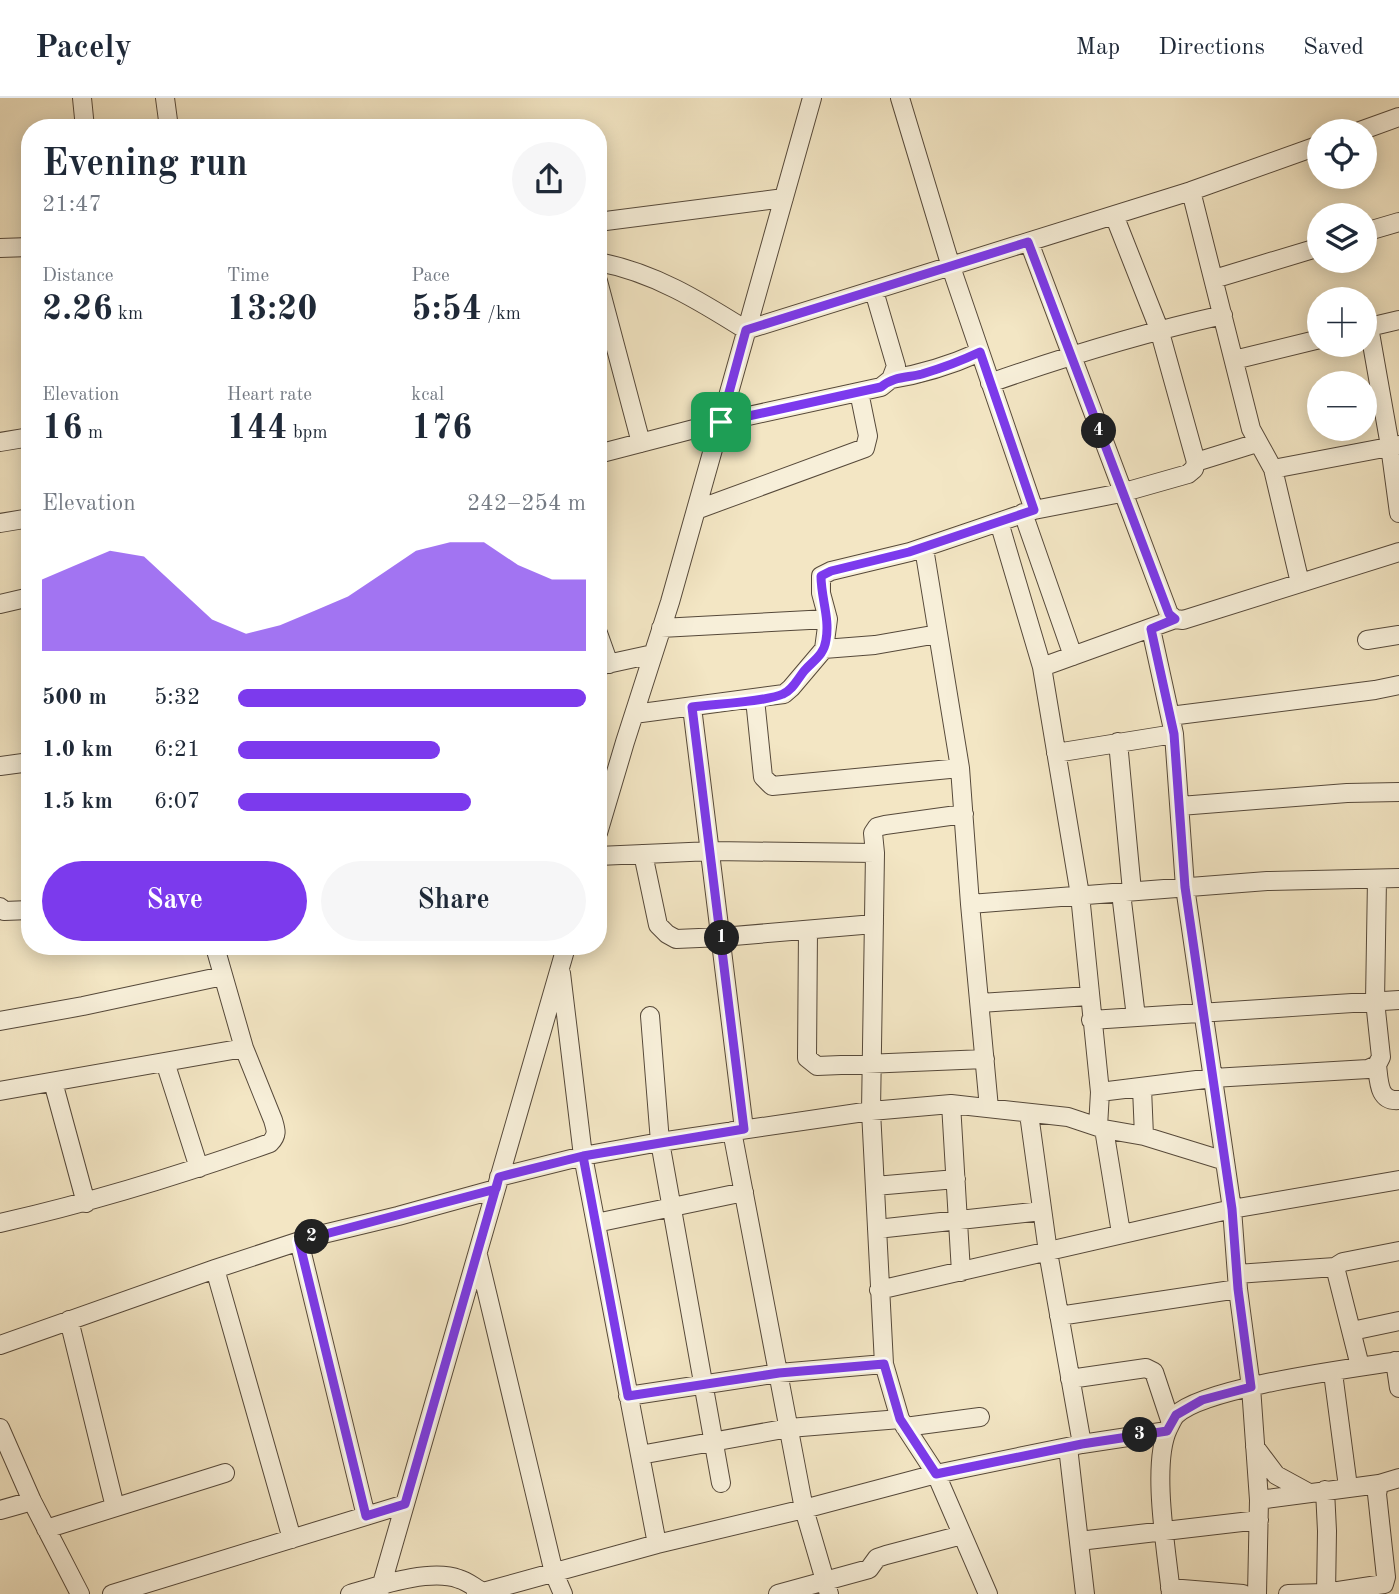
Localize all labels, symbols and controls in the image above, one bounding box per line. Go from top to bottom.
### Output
text: Pacely [35,32,132,65]
text: Map [1076,36,1120,60]
text: Directions [1158,36,1265,60]
text: Saved [1303,36,1364,60]
map controls [1307,119,1377,441]
button: locate [1307,119,1377,189]
button: share [512,142,586,216]
text: Evening run [42,146,248,184]
text: 21:47 [42,193,102,216]
button: layers [1307,203,1377,273]
text: Distance [42,267,114,286]
text: Time [227,267,269,286]
text: Pace [411,267,450,286]
button: + [1307,287,1377,357]
text: 2.26 [42,292,113,327]
text: 13:20 [227,292,318,327]
text: 5:54 [411,292,482,327]
text: km [113,305,143,324]
text: /km [482,305,521,324]
button: − [1307,371,1377,441]
text: Elevation [42,386,119,405]
text: Heart rate [227,386,312,405]
text: kcal [411,386,444,405]
pin [691,392,751,452]
icon: arrive [702,403,740,441]
text: 16 [42,411,83,446]
text: 144 [227,411,288,446]
text: 176 [411,411,472,446]
pin: 4 [1082,414,1116,448]
text: 4 [1093,421,1104,440]
text: m [83,424,103,443]
text: bpm [288,424,328,443]
text: Elevation [42,492,136,515]
text: 242–254 m [467,492,586,515]
text: 500 m [42,686,107,709]
text: 5:32 [154,686,200,709]
text: 1.0 km [42,738,113,761]
text: 6:21 [154,738,200,761]
text: 1.5 km [42,790,113,813]
text: 6:07 [154,790,200,813]
button: Save [42,861,307,941]
button: Share [321,861,586,941]
pin: 1 [704,920,740,956]
text: 1 [716,928,727,947]
pin: 2 [294,1220,330,1254]
text: 2 [306,1227,317,1246]
pin: 3 [1122,1418,1158,1452]
text: 3 [1134,1425,1145,1444]

